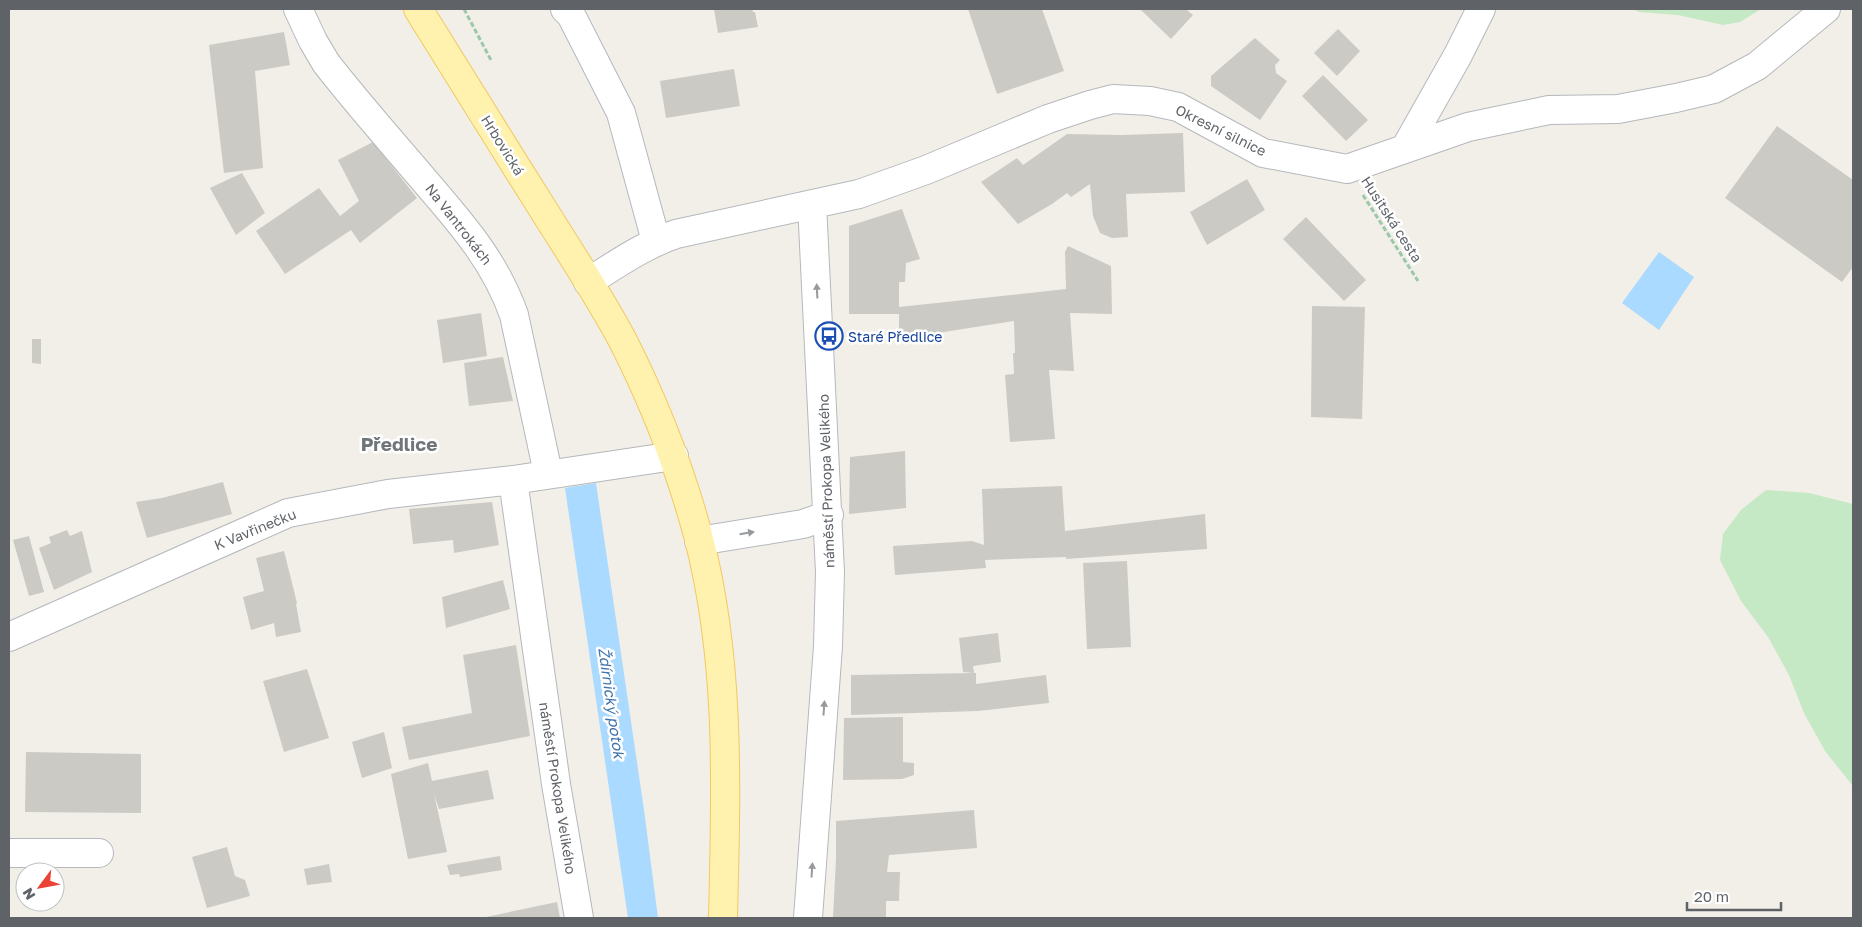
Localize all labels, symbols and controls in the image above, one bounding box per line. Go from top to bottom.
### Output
street label: Okresní silnice [1173,101,1269,159]
street label: Hrbovická [478,112,528,178]
street label: Husitská cesta [1358,173,1426,265]
street label: Na Vantrokách [422,180,496,268]
one-way arrow [813,283,821,299]
bus stop icon: Staré Předlice [814,321,844,351]
place label: Staré Předlice [848,328,942,345]
street label: náměstí Prokopa Velikého [814,394,838,568]
district label: Předlice [361,432,437,455]
street label: K Vavřinečku [211,505,299,553]
one-way arrow [740,529,756,537]
water label: Ždírnický potok [594,646,629,761]
one-way arrow [820,699,828,715]
street label: náměstí Prokopa Velikého [536,701,580,875]
one-way arrow [808,861,816,877]
north arrow [15,862,65,912]
scale bar [1687,880,1781,912]
text: N [19,885,39,903]
text: 20 m [1694,887,1729,905]

